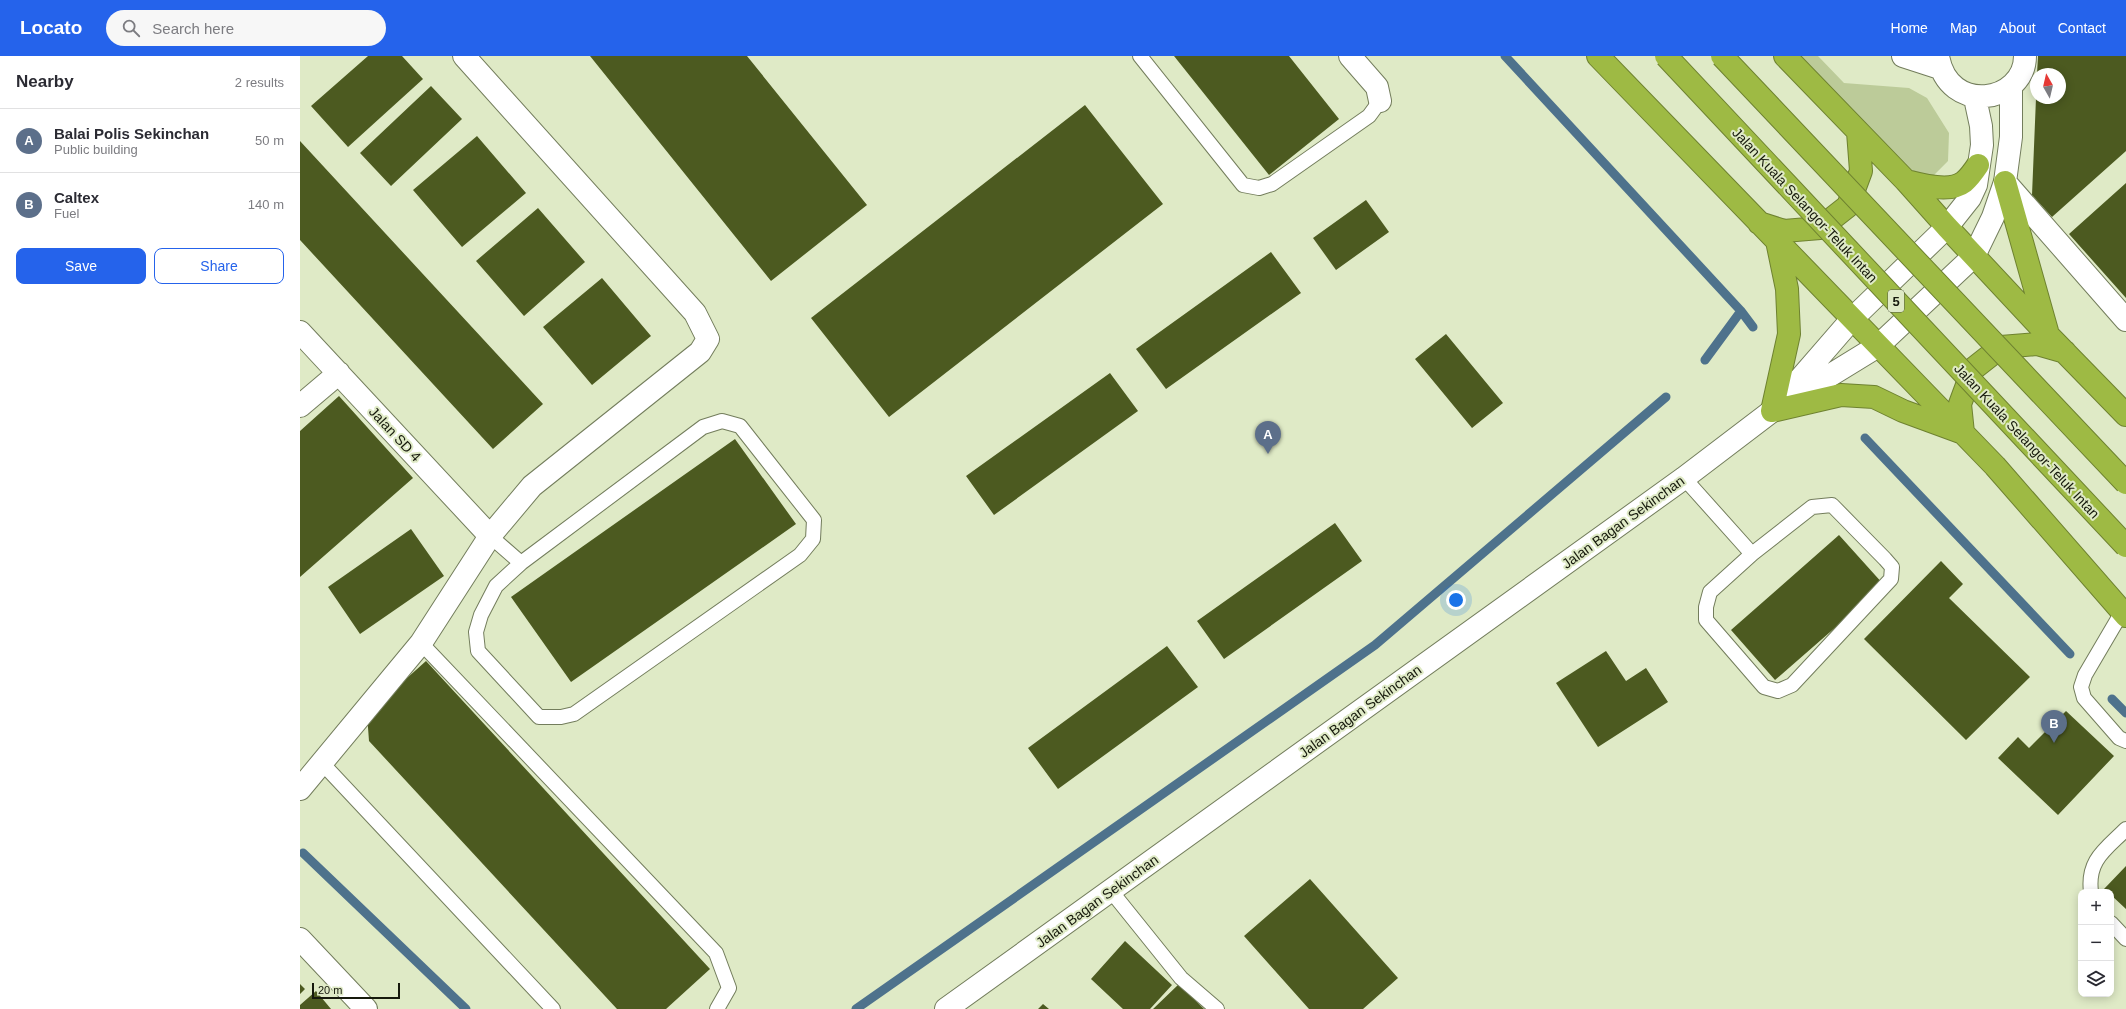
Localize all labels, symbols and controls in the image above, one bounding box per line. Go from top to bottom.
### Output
search box [106,10,386,46]
text: Locato [20,17,82,38]
icon: search [120,17,142,39]
text: Search here [152,20,234,37]
text: Home [1891,20,1928,36]
text: Map [1950,20,1977,36]
text: About [1999,20,2036,36]
text: Contact [2058,20,2106,36]
north arrow [2030,68,2066,104]
text: Nearby [16,72,74,91]
text: 2 results [235,75,284,90]
street label: Jalan Kuala Selangor-Teluk Intan [1729,124,1881,286]
text: Balai Polis Sekinchan [54,125,209,142]
text: A [24,133,34,148]
text: 50 m [255,133,284,148]
text: Public building [54,142,138,157]
text: Caltex [54,189,99,206]
text: B [24,197,34,212]
text: 140 m [248,197,284,212]
text: Fuel [54,206,79,221]
button: Save [16,248,146,284]
button: Share [154,248,284,284]
road number: 5 [1888,290,1904,312]
street label: Jalan Kuala Selangor-Teluk Intan [1951,360,2103,522]
street label: Jalan SD 4 [366,404,424,465]
pin: A [1255,421,1281,454]
street label: Jalan Bagan Sekinchan [1559,472,1687,572]
your location [1446,590,1466,610]
street label: Jalan Bagan Sekinchan [1296,661,1424,761]
pin: B [2041,710,2067,743]
street label: Jalan Bagan Sekinchan [1033,851,1161,951]
map controls [2078,889,2114,997]
button: + [2078,889,2114,925]
button: − [2078,925,2114,961]
button: layers [2078,961,2114,997]
scale bar [312,981,400,1000]
text: 20 m [318,984,342,996]

